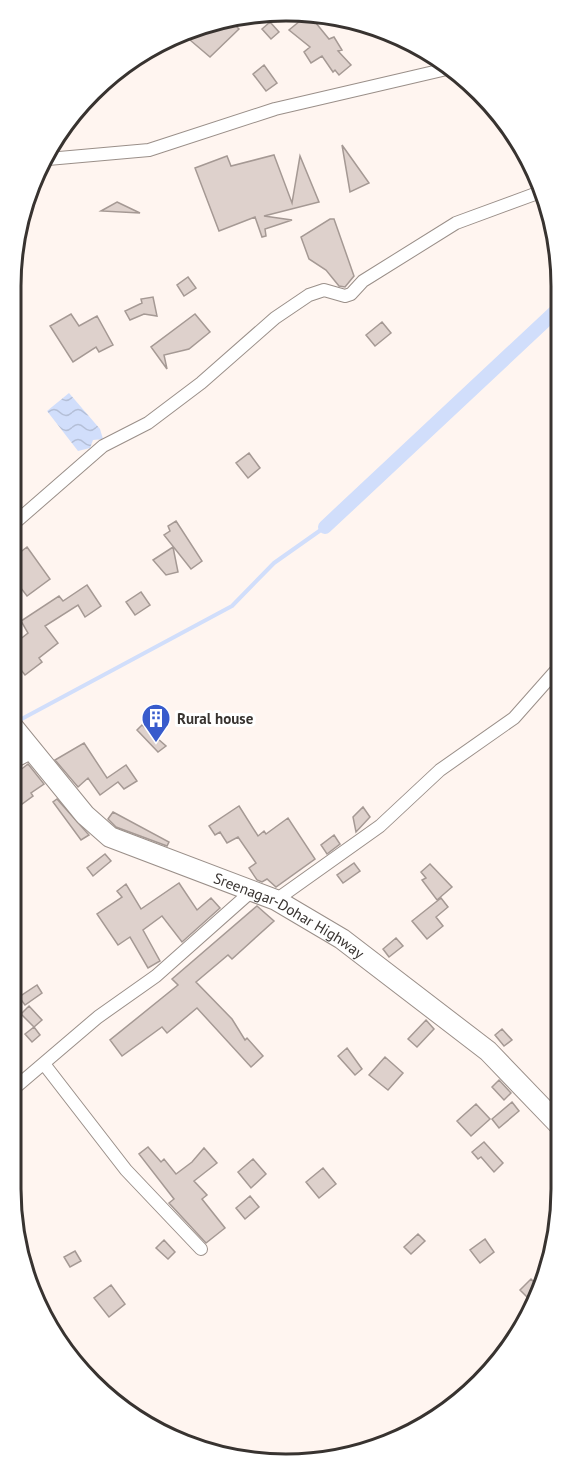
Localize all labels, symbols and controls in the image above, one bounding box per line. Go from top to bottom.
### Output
building icon: Rural house [140,702,172,744]
place label: Rural house [177,709,254,728]
street label: Sreenagar-Dohar Highway [211,868,368,962]

